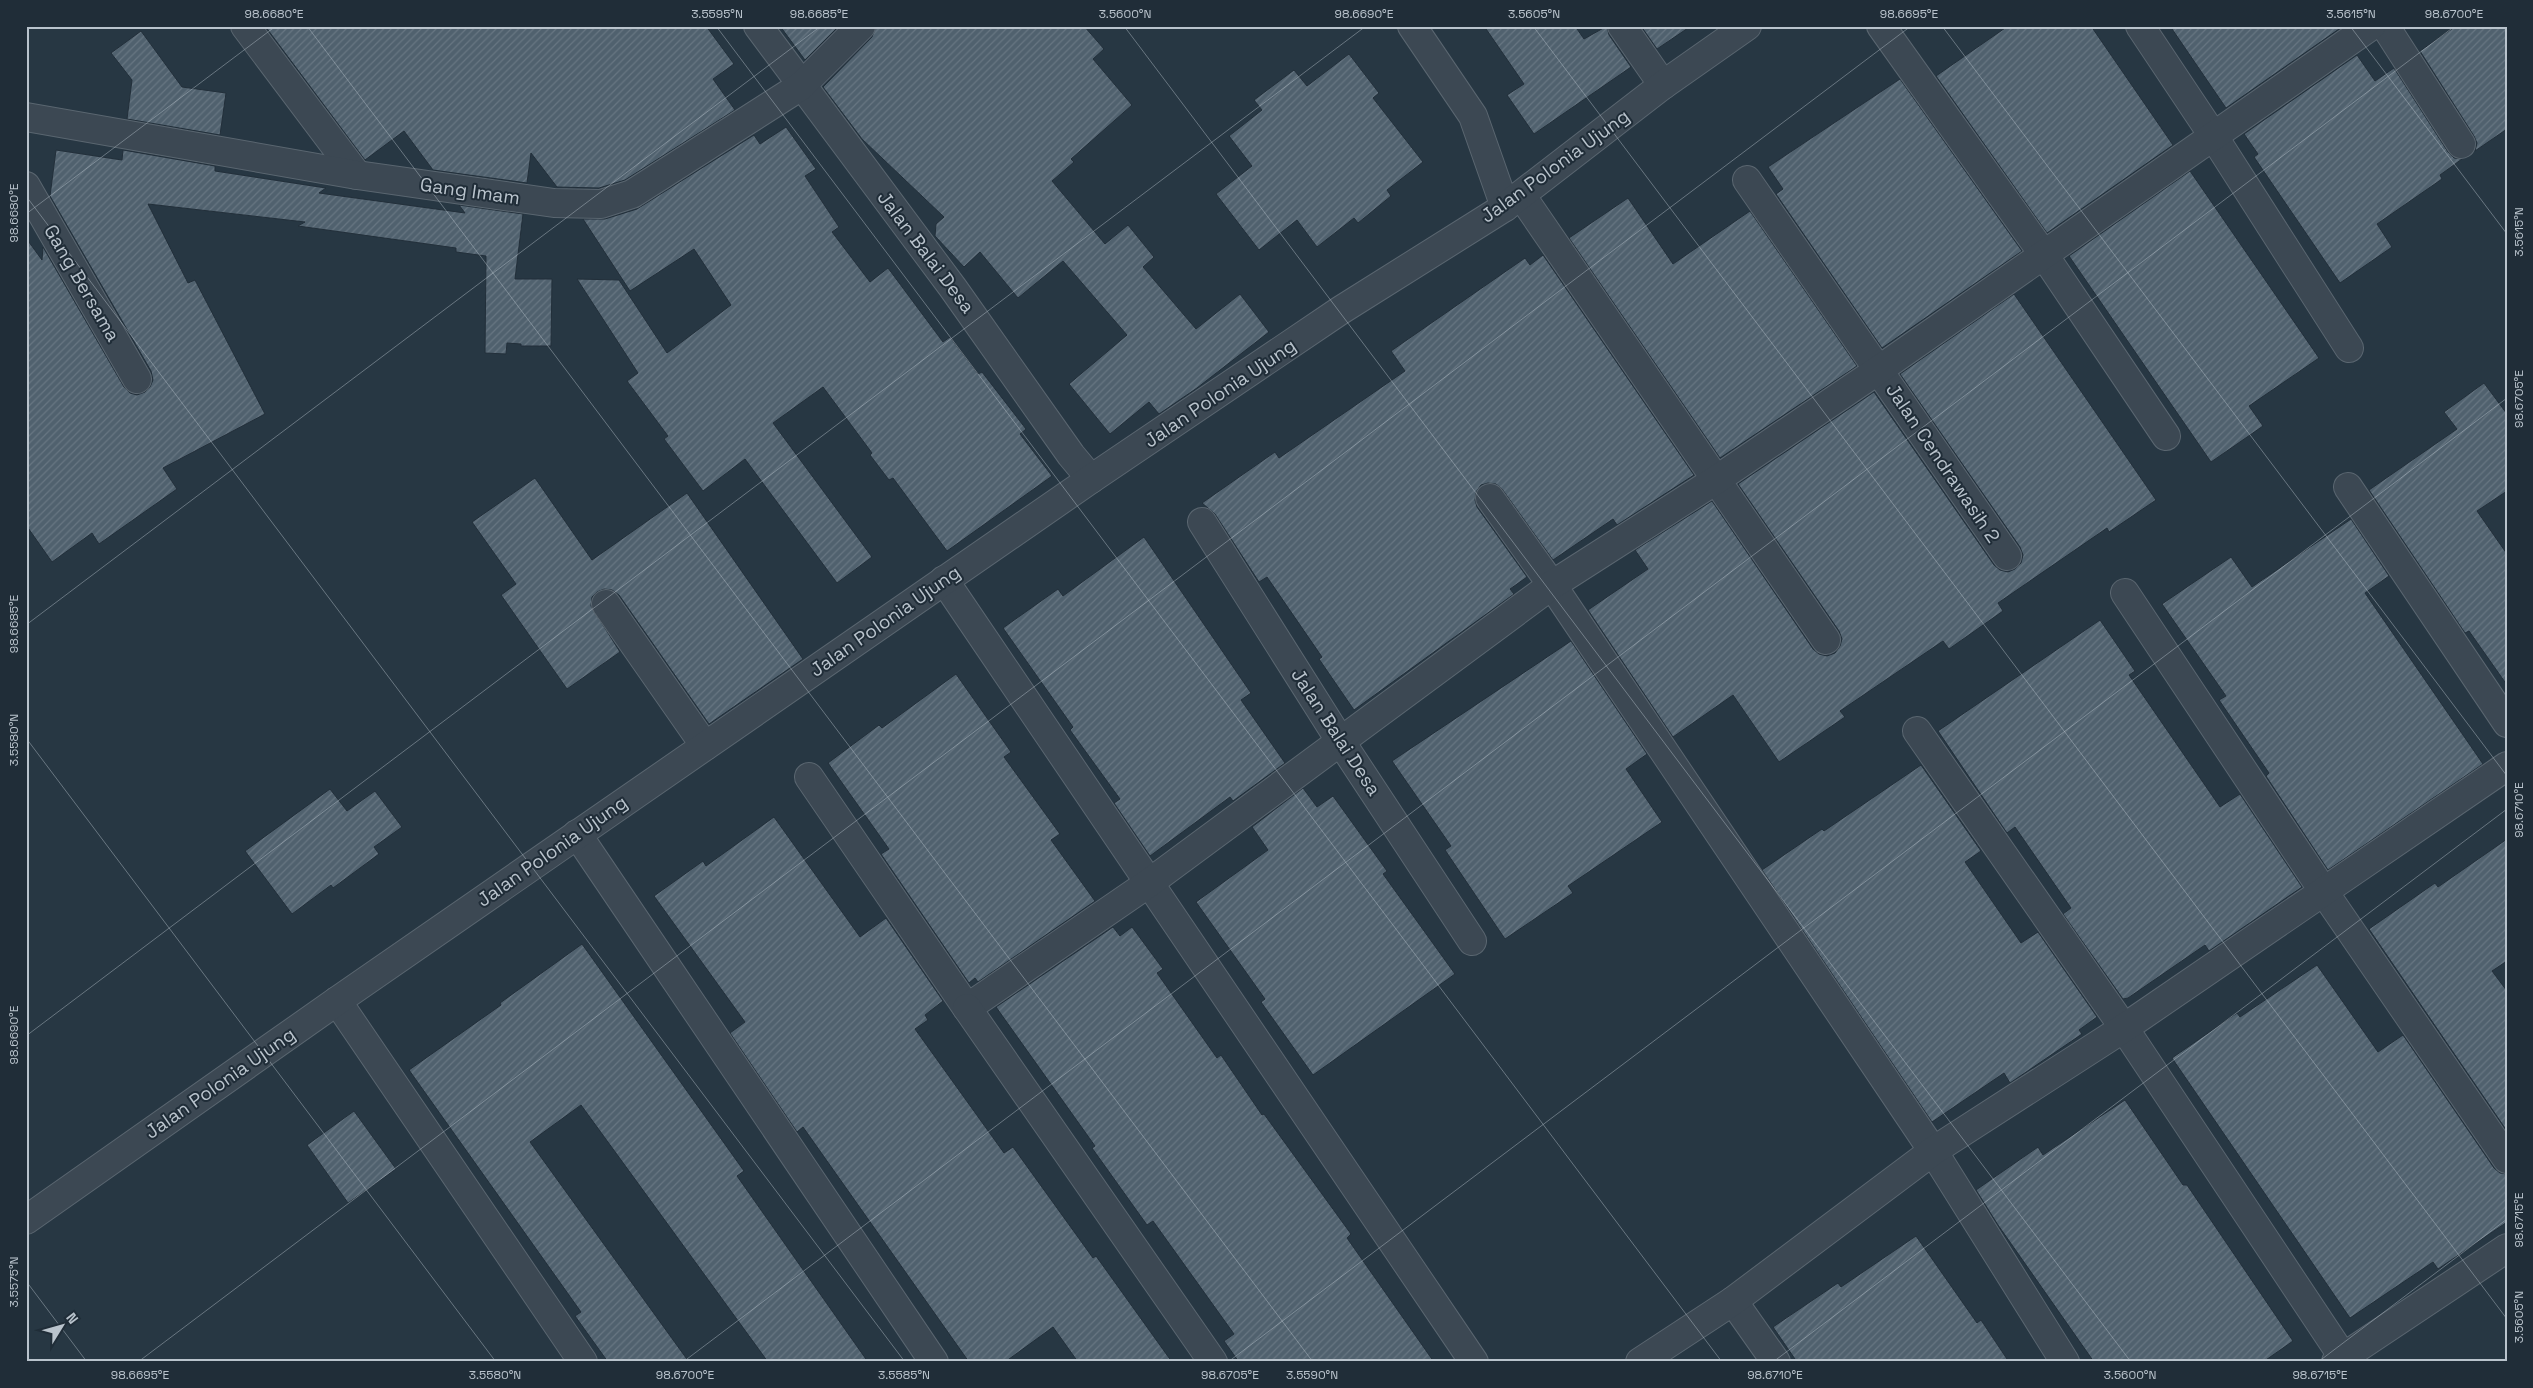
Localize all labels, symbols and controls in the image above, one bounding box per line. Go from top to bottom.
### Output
text: 98.6680°E [245,6,304,22]
text: 3.5595°N [691,6,743,22]
text: 98.6685°E [790,6,848,22]
text: 3.5600°N [1099,6,1151,22]
text: 98.6690°E [1335,6,1394,22]
text: 3.5605°N [1508,6,1560,22]
text: 98.6695°E [1880,6,1938,22]
text: 3.5615°N [2326,6,2376,22]
text: 98.6700°E [2425,6,2483,22]
street label: Jalan Polonia Ujung [1476,104,1634,228]
street label: Gang Imam [419,172,521,210]
text: 98.6680°E [6,183,22,242]
street label: Jalan Balai Desa [872,186,980,318]
text: 3.5615°N [2511,207,2527,257]
street label: Gang Bersama [38,220,126,346]
street label: Jalan Polonia Ujung [1139,333,1301,453]
text: 98.6705°E [2511,370,2527,428]
street label: Jalan Cendrawasih 2 [1880,378,2006,548]
street label: Jalan Polonia Ujung [805,560,965,682]
text: 98.6685°E [6,595,22,653]
street label: Jalan Balai Desa [1285,663,1387,801]
text: 3.5580°N [6,714,22,766]
text: 98.6710°E [2511,782,2527,838]
street label: Jalan Polonia Ujung [472,790,632,912]
text: 98.6690°E [6,1005,22,1064]
street label: Jalan Polonia Ujung [140,1022,300,1144]
text: 98.6715°E [2511,1192,2527,1248]
text: 3.5575°N [6,1256,22,1308]
text: 3.5605°N [2511,1291,2527,1343]
north arrow [38,1300,88,1350]
text: N [62,1309,82,1327]
text: 98.6695°E [111,1367,169,1383]
text: 3.5580°N [469,1367,521,1383]
text: 98.6700°E [656,1367,714,1383]
text: 3.5585°N [878,1367,930,1383]
text: 98.6705°E [1201,1367,1259,1383]
text: 3.5590°N [1286,1367,1338,1383]
text: 98.6710°E [1747,1367,1803,1383]
text: 3.5600°N [2104,1367,2156,1383]
text: 98.6715°E [2292,1367,2348,1383]

